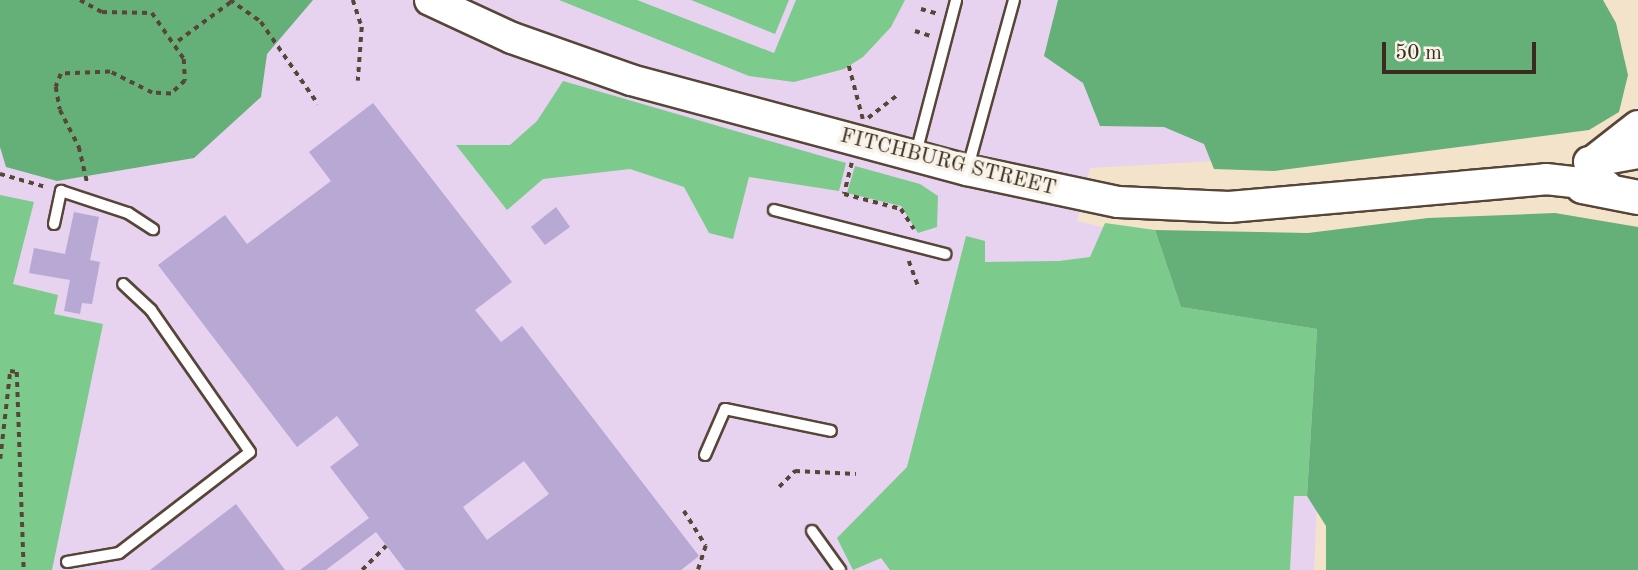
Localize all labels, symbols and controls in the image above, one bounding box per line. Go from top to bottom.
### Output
scale bar [1386,28,1540,72]
text: 50 m [1395,43,1442,64]
street label: FITCHBURG STREET [837,124,1059,202]

